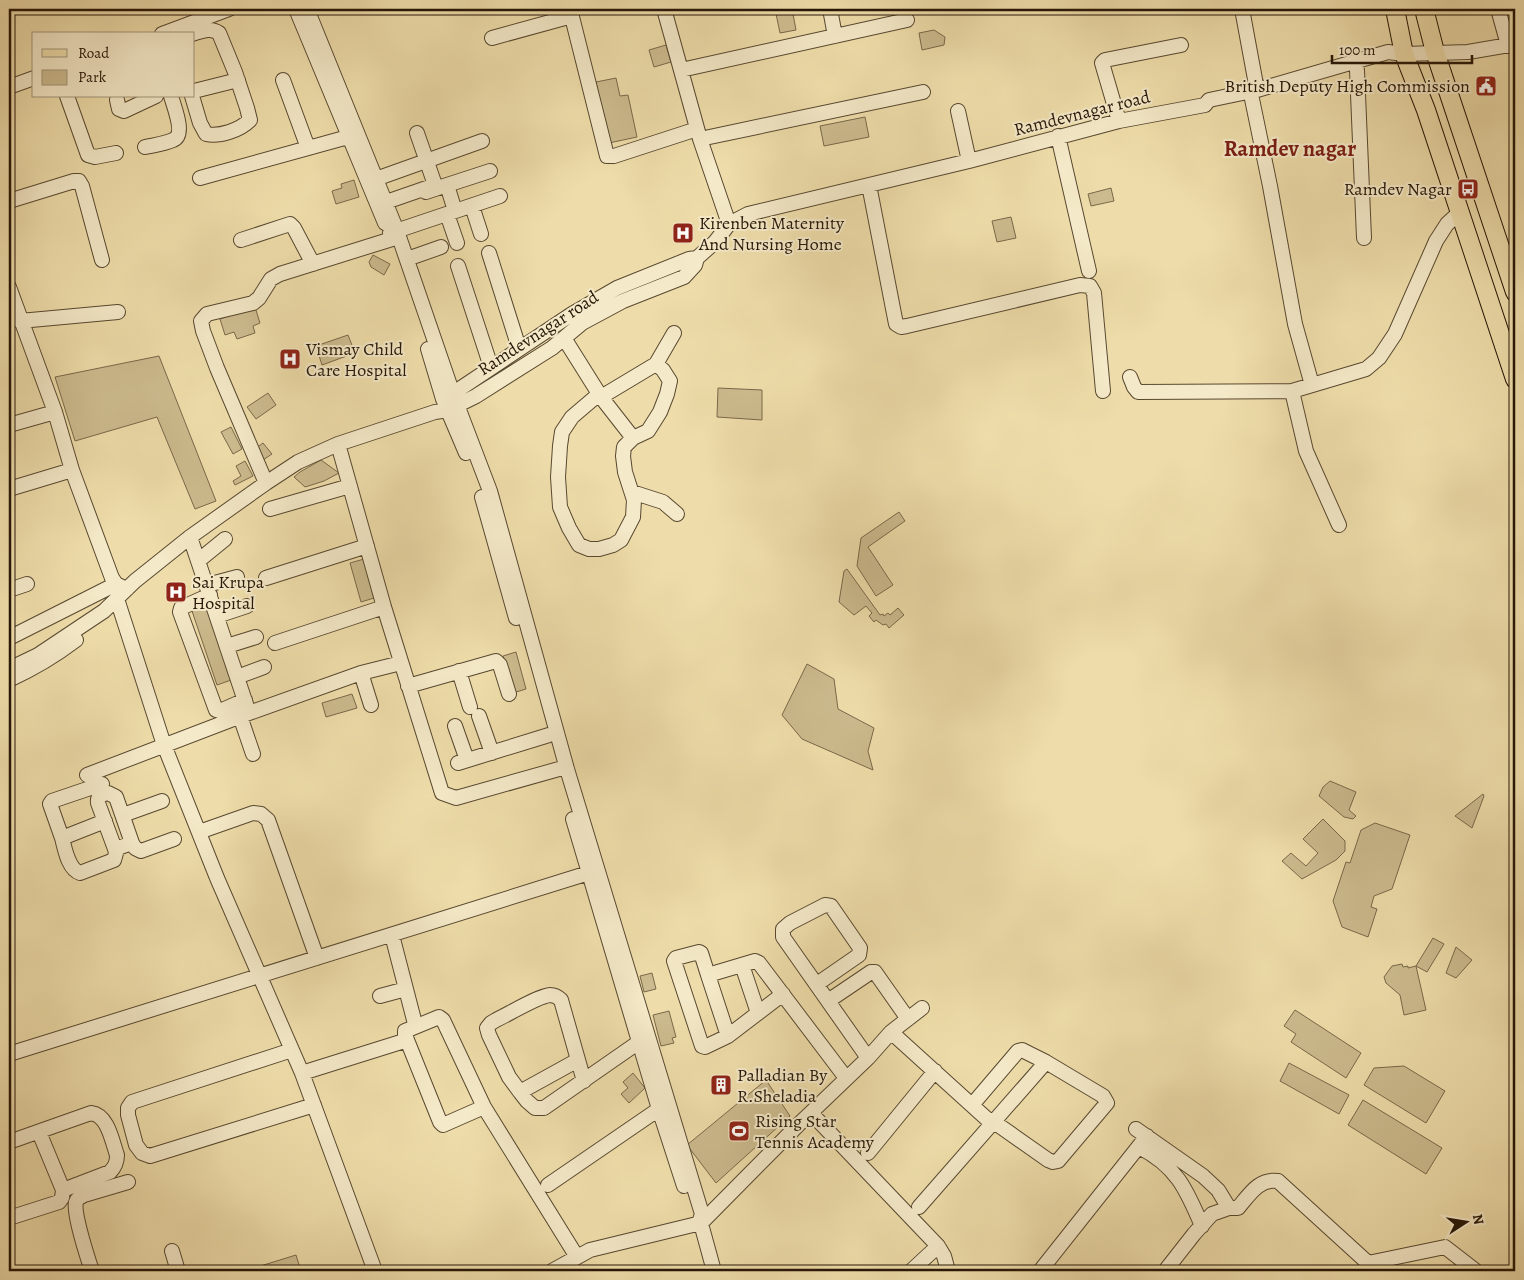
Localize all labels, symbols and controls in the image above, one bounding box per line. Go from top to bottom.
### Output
legend [32,32,195,98]
scale bar [1332,32,1472,64]
text: 100 m [1339,40,1376,60]
text: Road [78,43,110,63]
text: Park [78,67,107,87]
place label: British Deputy High Commission [1225,74,1470,98]
public building icon: British Deputy High Commission [1474,74,1498,98]
street label: Ramdevnagar road [1011,84,1153,142]
district label: Ramdev nagar [1224,134,1356,164]
place label: Ramdev Nagar [1344,177,1452,201]
bus stop icon: Ramdev Nagar [1456,177,1480,201]
place label: Kirenben Maternity And Nursing Home [698,211,845,256]
hospital icon: Kirenben Maternity And Nursing Home [671,221,695,245]
street label: Ramdevnagar road [473,285,603,381]
place label: Vismay Child Care Hospital [305,337,407,382]
hospital icon: Vismay Child Care Hospital [278,347,302,371]
place label: Sai Krupa Hospital [192,570,265,615]
hospital icon: Sai Krupa Hospital [164,580,188,604]
place label: Palladian By R.Sheladia [737,1063,828,1108]
building icon: Palladian By R.Sheladia [709,1073,733,1097]
place label: Rising Star Tennis Academy [755,1109,875,1154]
sports icon: Rising Star Tennis Academy [727,1119,751,1143]
north arrow [1442,1198,1492,1248]
text: N [1468,1212,1489,1226]

